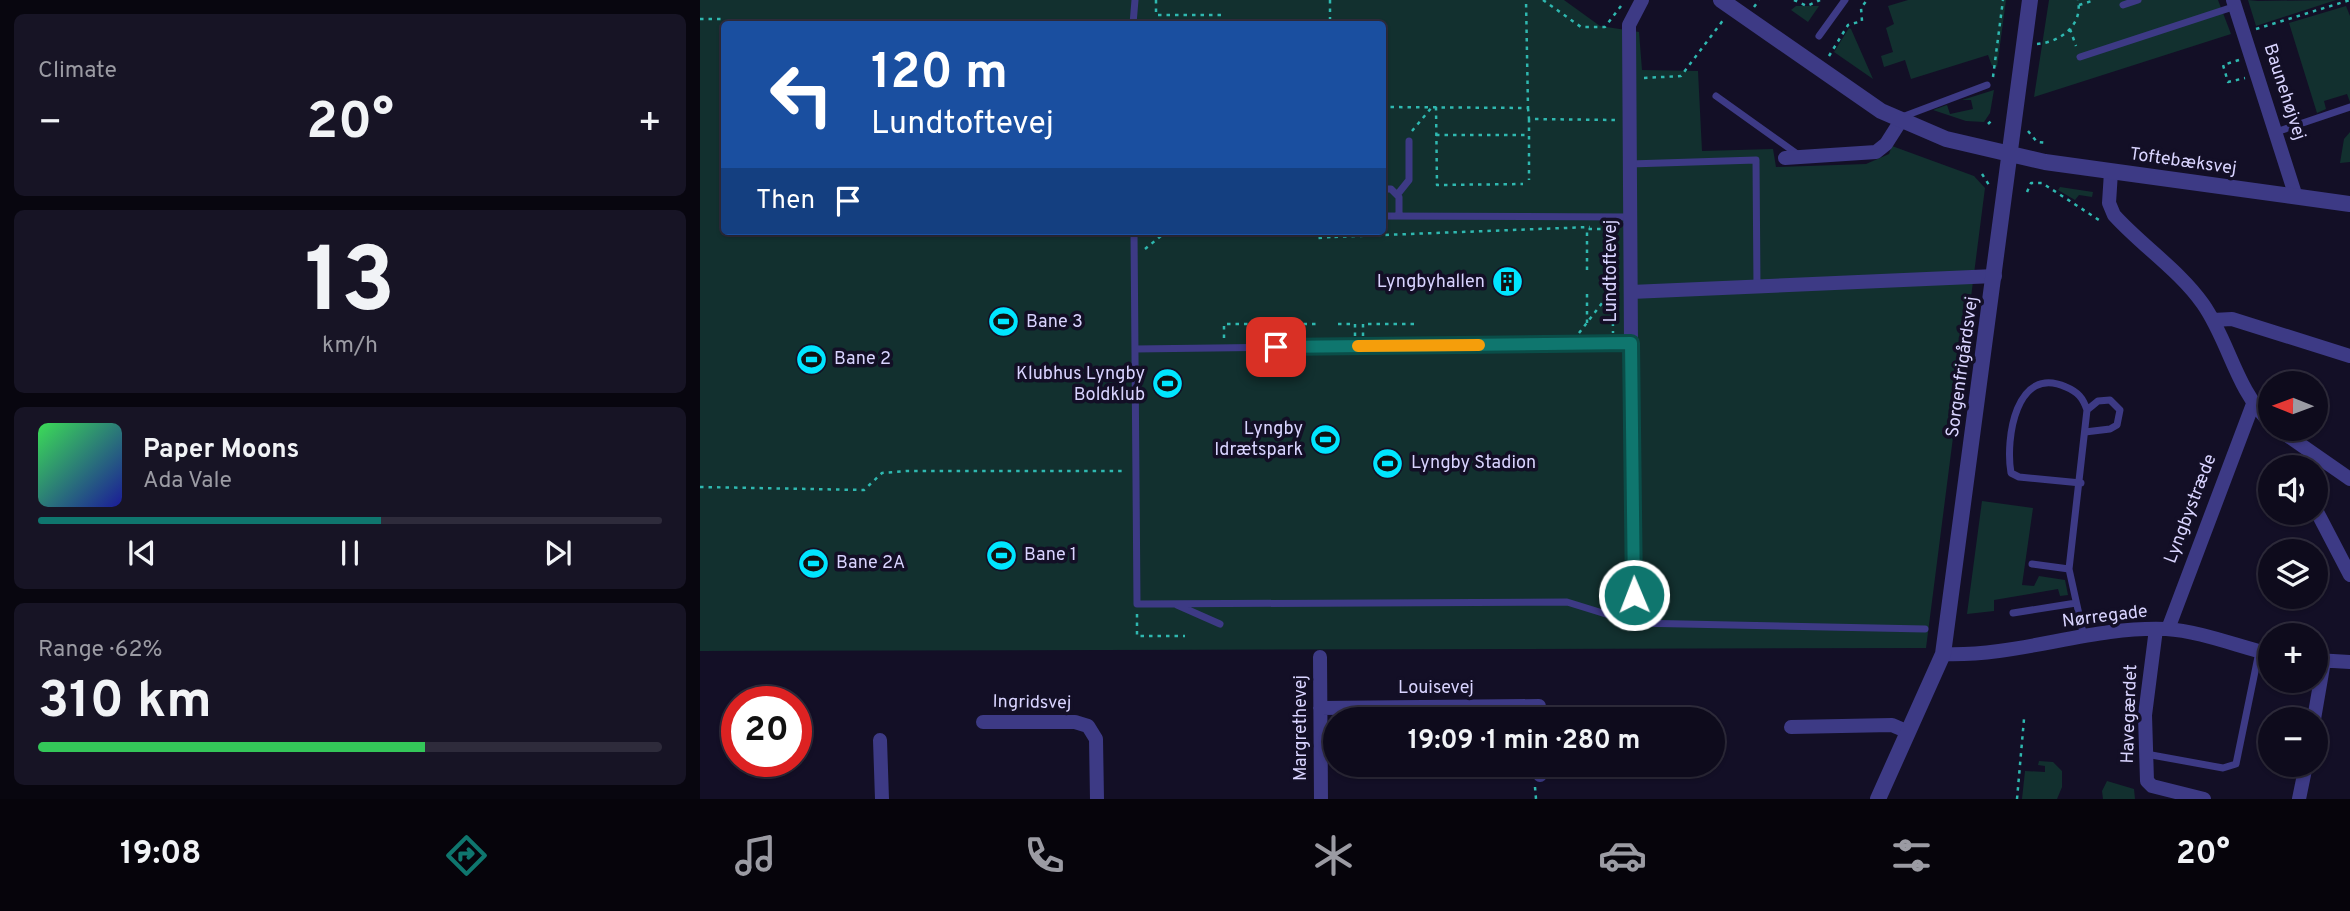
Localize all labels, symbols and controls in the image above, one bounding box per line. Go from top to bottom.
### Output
street label: Baunehøjvej [2258,41,2310,143]
text: 120 m [871,44,1008,106]
icon: left [756,49,847,140]
text: Climate [38,57,117,86]
text: 20° [306,91,394,157]
text: − [38,100,63,149]
text: + [637,100,662,149]
text: Lundtoftevej [871,105,1054,145]
street label: Toftebæksvej [2128,143,2238,181]
icon: arrive [829,182,867,220]
text: Then [756,185,815,218]
street label: Lundtoftevej [1600,220,1623,322]
text: 13 [305,229,395,344]
building icon: Lyngbyhallen [1491,265,1525,299]
place label: Lyngbyhallen [1377,271,1485,294]
street label: Sorgenfrigårdsvej [1942,295,1984,439]
sports icon: Bane 3 [986,305,1020,339]
place label: Bane 3 [1026,311,1083,334]
pin [1246,317,1306,377]
icon: arrive [1257,328,1295,366]
text: km/h [322,332,378,361]
sports icon: Bane 2 [794,342,828,376]
place label: Bane 2 [834,348,891,371]
place label: Klubhus Lyngby Boldklub [1016,363,1145,407]
sports icon: Klubhus Lyngby Boldklub [1151,367,1185,401]
north arrow [2258,371,2328,441]
map controls [2258,371,2328,777]
place label: Lyngby Idrætspark [1214,418,1303,462]
sports icon: Lyngby Idrætspark [1309,422,1343,456]
text: Paper Moons [143,434,299,467]
sports icon: Lyngby Stadion [1371,446,1405,480]
street label: Lyngbystræde [2160,451,2222,567]
place label: Lyngby Stadion [1411,452,1536,475]
button: sound [2258,455,2328,525]
text: Ada Vale [143,467,232,496]
icon: previous [123,534,161,572]
icon: pause [331,534,369,572]
icon: next [539,534,577,572]
sports icon: Bane 1 [984,538,1018,572]
button: layers [2258,539,2328,609]
place label: Bane 1 [1024,544,1077,567]
sports icon: Bane 2A [796,546,830,580]
place label: Bane 2A [836,552,905,575]
position arrow [1597,558,1671,632]
street label: Nørregade [2061,600,2149,634]
button: + [2258,623,2328,693]
text: Range · 62% [38,636,163,665]
street label: Havegærdet [2117,664,2143,764]
text: 310 km [38,670,212,736]
street label: Margrethevej [1290,675,1313,781]
street label: Louisevej [1398,677,1474,700]
speed limit sign: 20 [721,686,812,777]
street label: Ingridsvej [992,691,1072,715]
button: − [2258,707,2328,777]
text: 19:09 · 1 min · 280 m [1408,725,1640,758]
icon: directions [442,831,491,880]
icon: music [731,831,780,880]
icon: phone [1020,831,1069,880]
icon: climate [1309,831,1358,880]
icon: car [1598,831,1647,880]
icon: filters [1887,831,1936,880]
text: 19:08 [120,835,201,875]
text: 20° [2176,835,2230,875]

